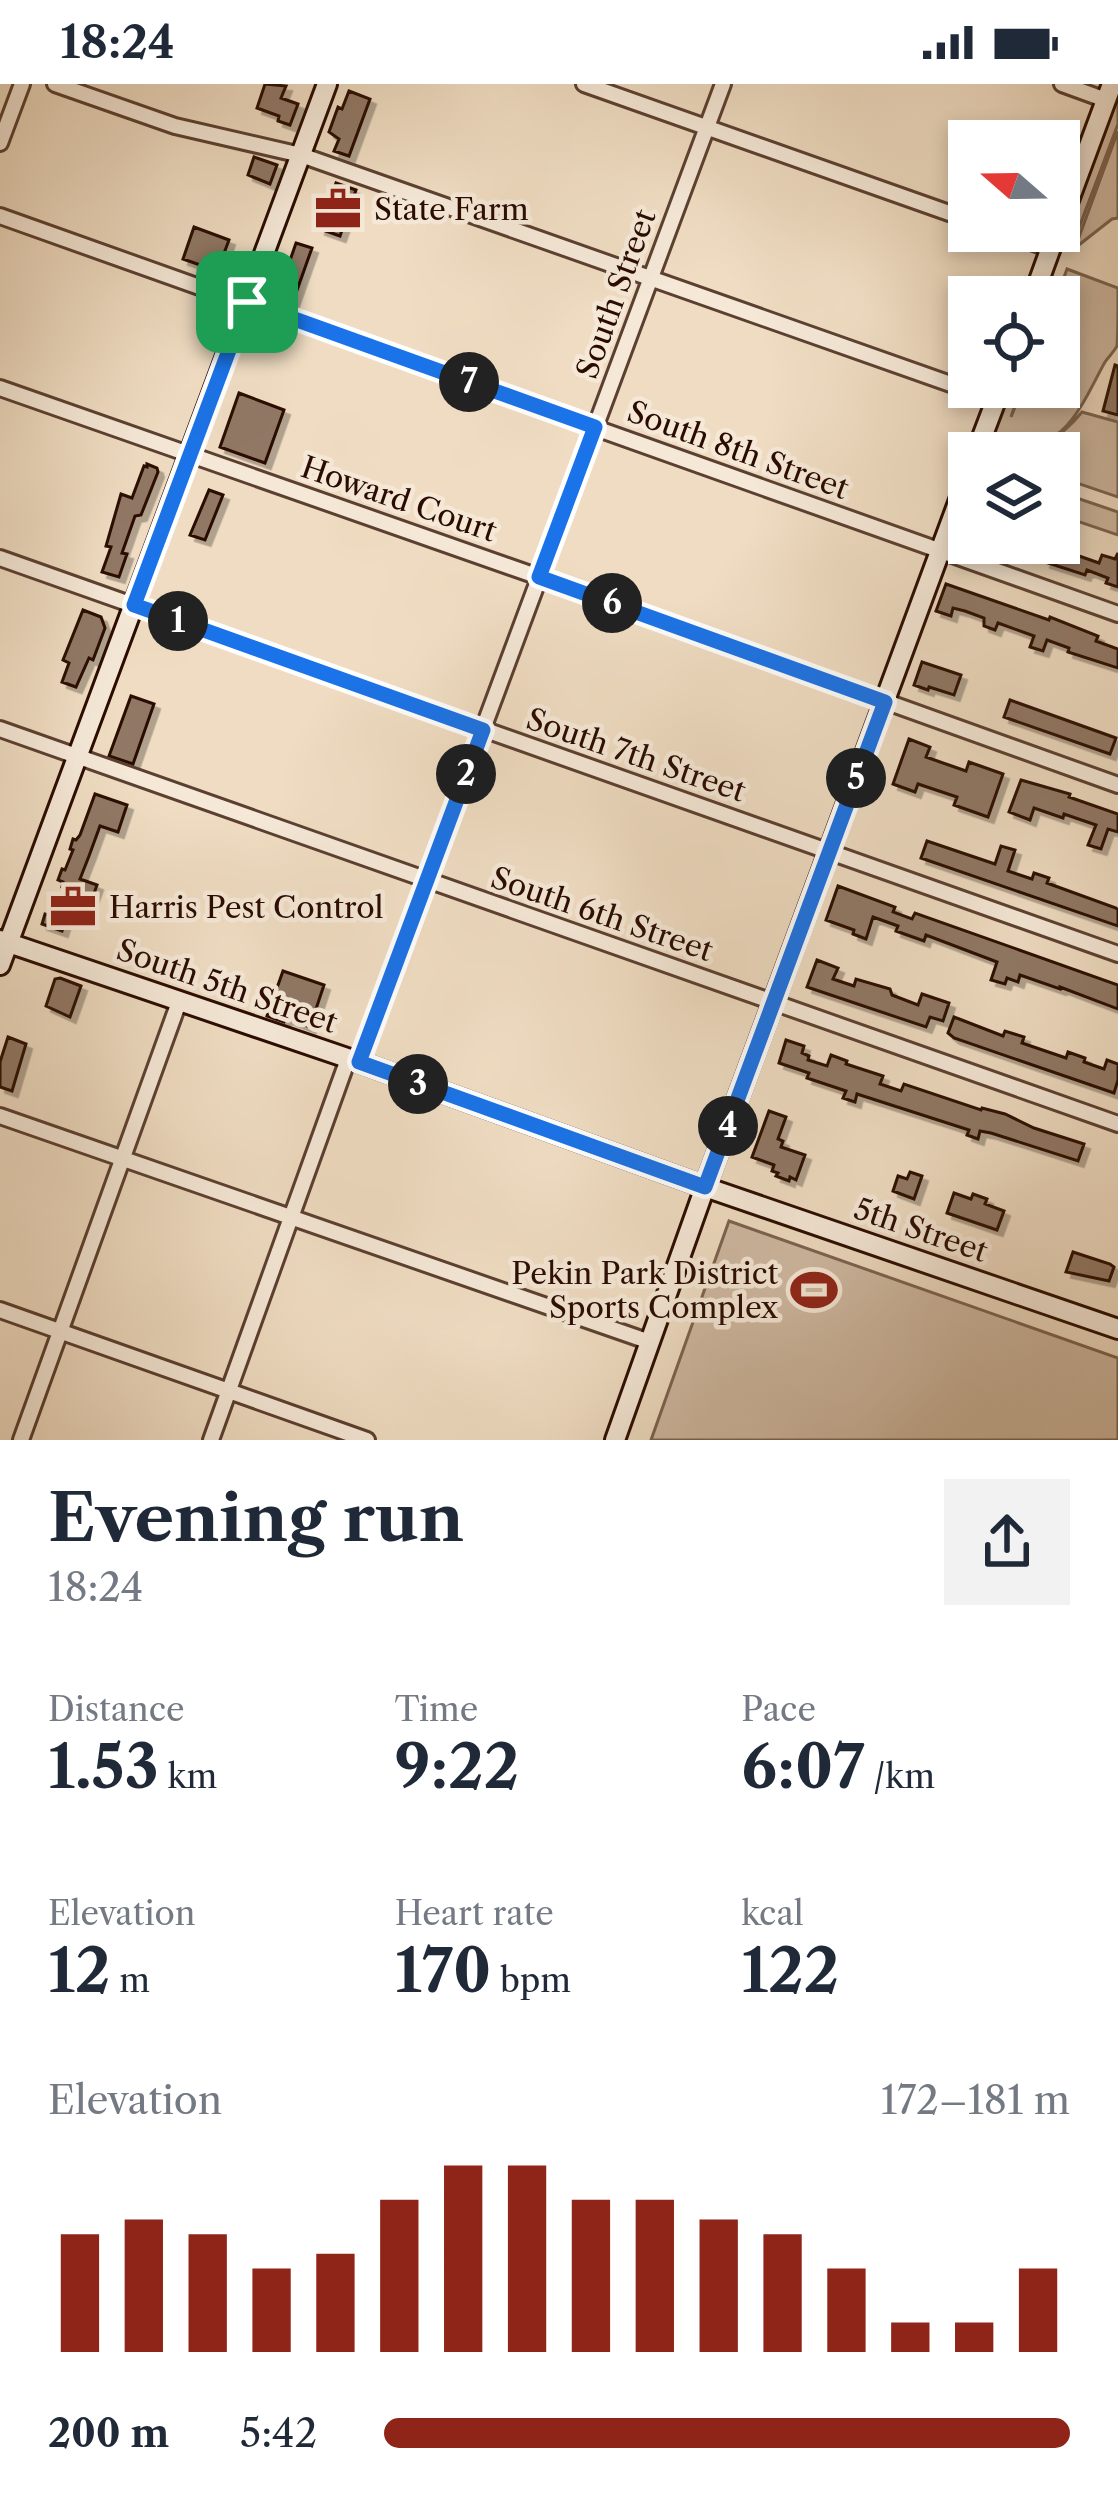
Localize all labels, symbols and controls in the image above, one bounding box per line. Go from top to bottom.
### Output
text: 18:24 [60,14,175,70]
north arrow [948,120,1080,252]
map controls [948,120,1080,564]
office icon: State Farm [313,184,363,234]
place label: State Farm [374,191,529,228]
street label: South Street [568,204,664,384]
pin [196,251,298,353]
icon: arrive [214,269,280,335]
button: locate [948,276,1080,408]
pin: 7 [439,352,499,412]
text: 7 [460,361,478,402]
street label: South 8th Street [622,393,854,507]
button: layers [948,432,1080,564]
street label: Howard Court [296,448,502,550]
pin: 6 [582,573,642,633]
text: 6 [602,582,622,623]
pin: 1 [148,591,208,651]
text: 1 [171,600,185,641]
street label: South 7th Street [522,700,751,810]
pin: 2 [436,744,496,804]
pin: 5 [826,748,886,808]
text: 2 [456,753,476,794]
text: 5 [847,757,865,798]
street label: South 6th Street [486,859,718,969]
office icon: Harris Pest Control [48,882,98,932]
place label: Harris Pest Control [109,889,384,926]
street label: South 5th Street [112,931,343,1041]
pin: 3 [388,1054,448,1114]
text: 3 [409,1063,427,1104]
pin: 4 [698,1096,758,1156]
text: 4 [718,1105,738,1146]
street label: 5th Street [849,1190,993,1270]
place label: Pekin Park District Sports Complex [511,1255,779,1326]
sports icon: Pekin Park District Sports Complex [789,1265,839,1315]
text: Evening run [48,1477,464,1558]
button: share [944,1479,1070,1605]
text: 18:24 [48,1563,143,1611]
text: Distance [48,1689,185,1730]
text: Time [395,1689,478,1730]
text: Pace [741,1689,816,1730]
text: 1.53 [48,1730,159,1804]
text: 9:22 [395,1730,519,1804]
text: 6:07 [741,1730,865,1804]
text: km [159,1756,217,1797]
text: /km [865,1756,935,1797]
text: Elevation [48,1893,195,1934]
text: Heart rate [395,1893,554,1934]
text: kcal [741,1893,804,1934]
text: 12 [48,1934,110,2008]
text: 170 [395,1934,491,2008]
text: 122 [741,1934,839,2008]
text: m [110,1960,150,2001]
text: bpm [491,1960,571,2001]
text: Elevation [48,2076,222,2124]
text: 172–181 m [881,2076,1070,2124]
text: 200 m [48,2409,169,2457]
text: 5:42 [240,2409,317,2457]

